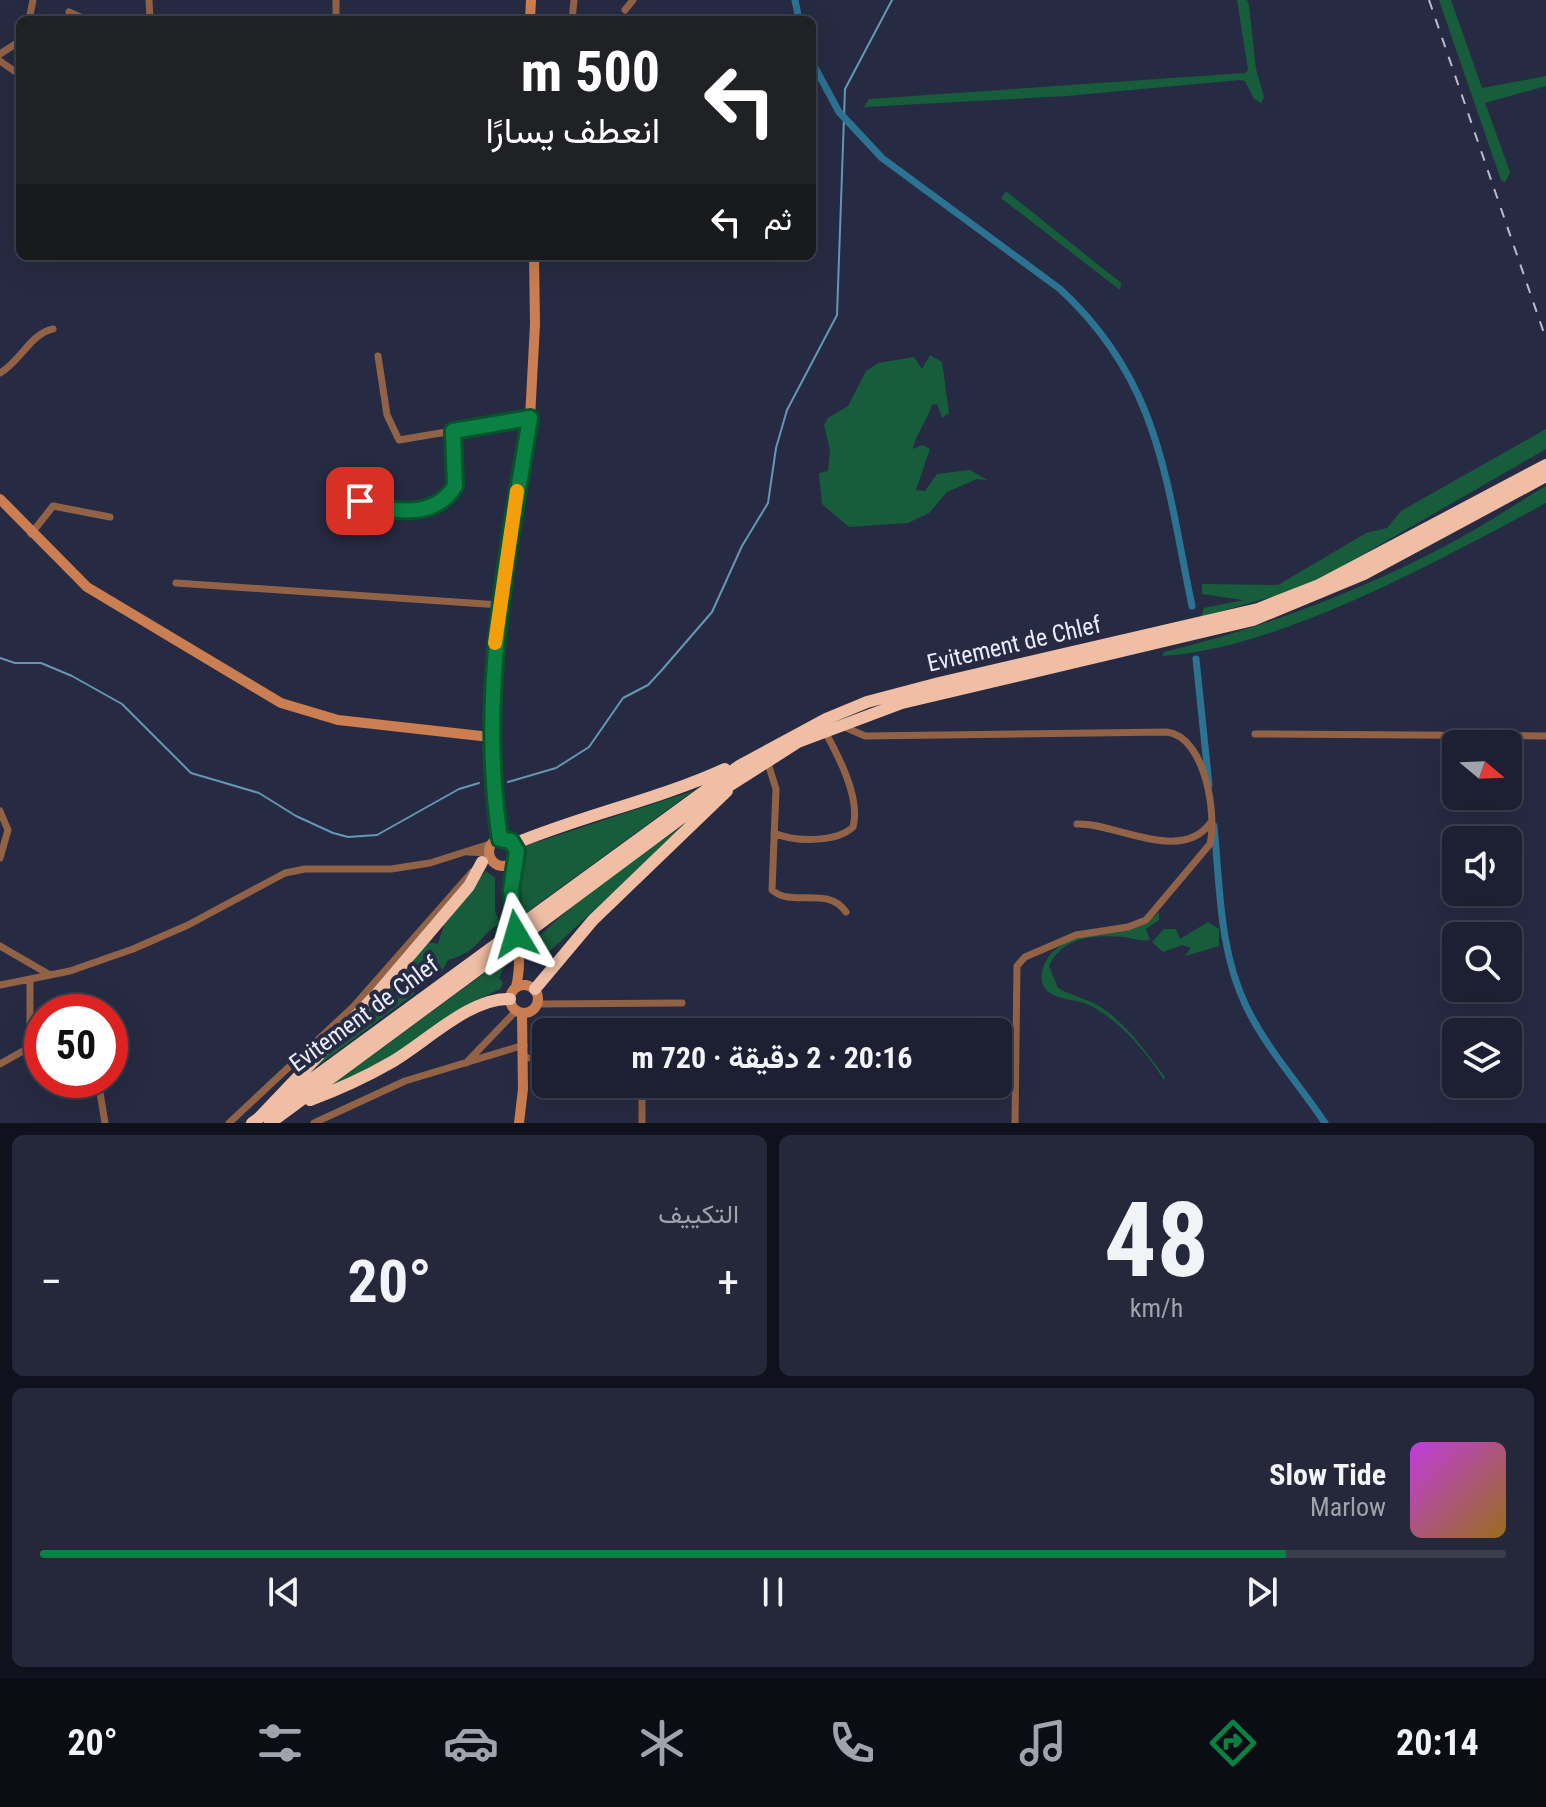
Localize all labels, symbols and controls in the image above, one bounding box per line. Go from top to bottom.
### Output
text: 500 m [521,39,660,105]
icon: left [688,48,792,152]
text: انعطف يسارًا [486,110,660,152]
icon: left [704,200,748,244]
text: ثم [764,202,792,237]
pin [326,467,394,535]
icon: arrive [338,479,382,523]
street label: Evitement de Chlef [924,610,1104,678]
north arrow [1442,730,1522,810]
map controls [1442,730,1522,1098]
button: sound [1442,826,1522,906]
position arrow [474,892,558,976]
button: search [1442,922,1522,1002]
street label: Evitement de Chlef [284,950,444,1077]
speed limit sign: 50 [24,994,128,1098]
button: layers [1442,1018,1522,1098]
text: 20:16 · 2 دقيقة · 720 m [631,1040,913,1075]
text: 48 [1104,1180,1209,1301]
text: التكييف [658,1199,739,1229]
text: 20° [348,1246,432,1317]
text: − [40,1256,62,1308]
text: + [717,1256,739,1308]
text: km/h [1130,1293,1183,1323]
text: Slow Tide [1269,1457,1386,1492]
text: Marlow [1310,1492,1386,1522]
icon: previous [262,1570,306,1614]
icon: pause [751,1570,795,1614]
icon: next [1240,1570,1284,1614]
icon: filters [252,1715,308,1771]
icon: car [443,1715,499,1771]
icon: climate [634,1715,690,1771]
icon: phone [824,1715,880,1771]
icon: music [1015,1715,1071,1771]
icon: directions [1205,1715,1261,1771]
text: 20° [67,1722,118,1764]
text: 20:14 [1396,1722,1479,1764]

